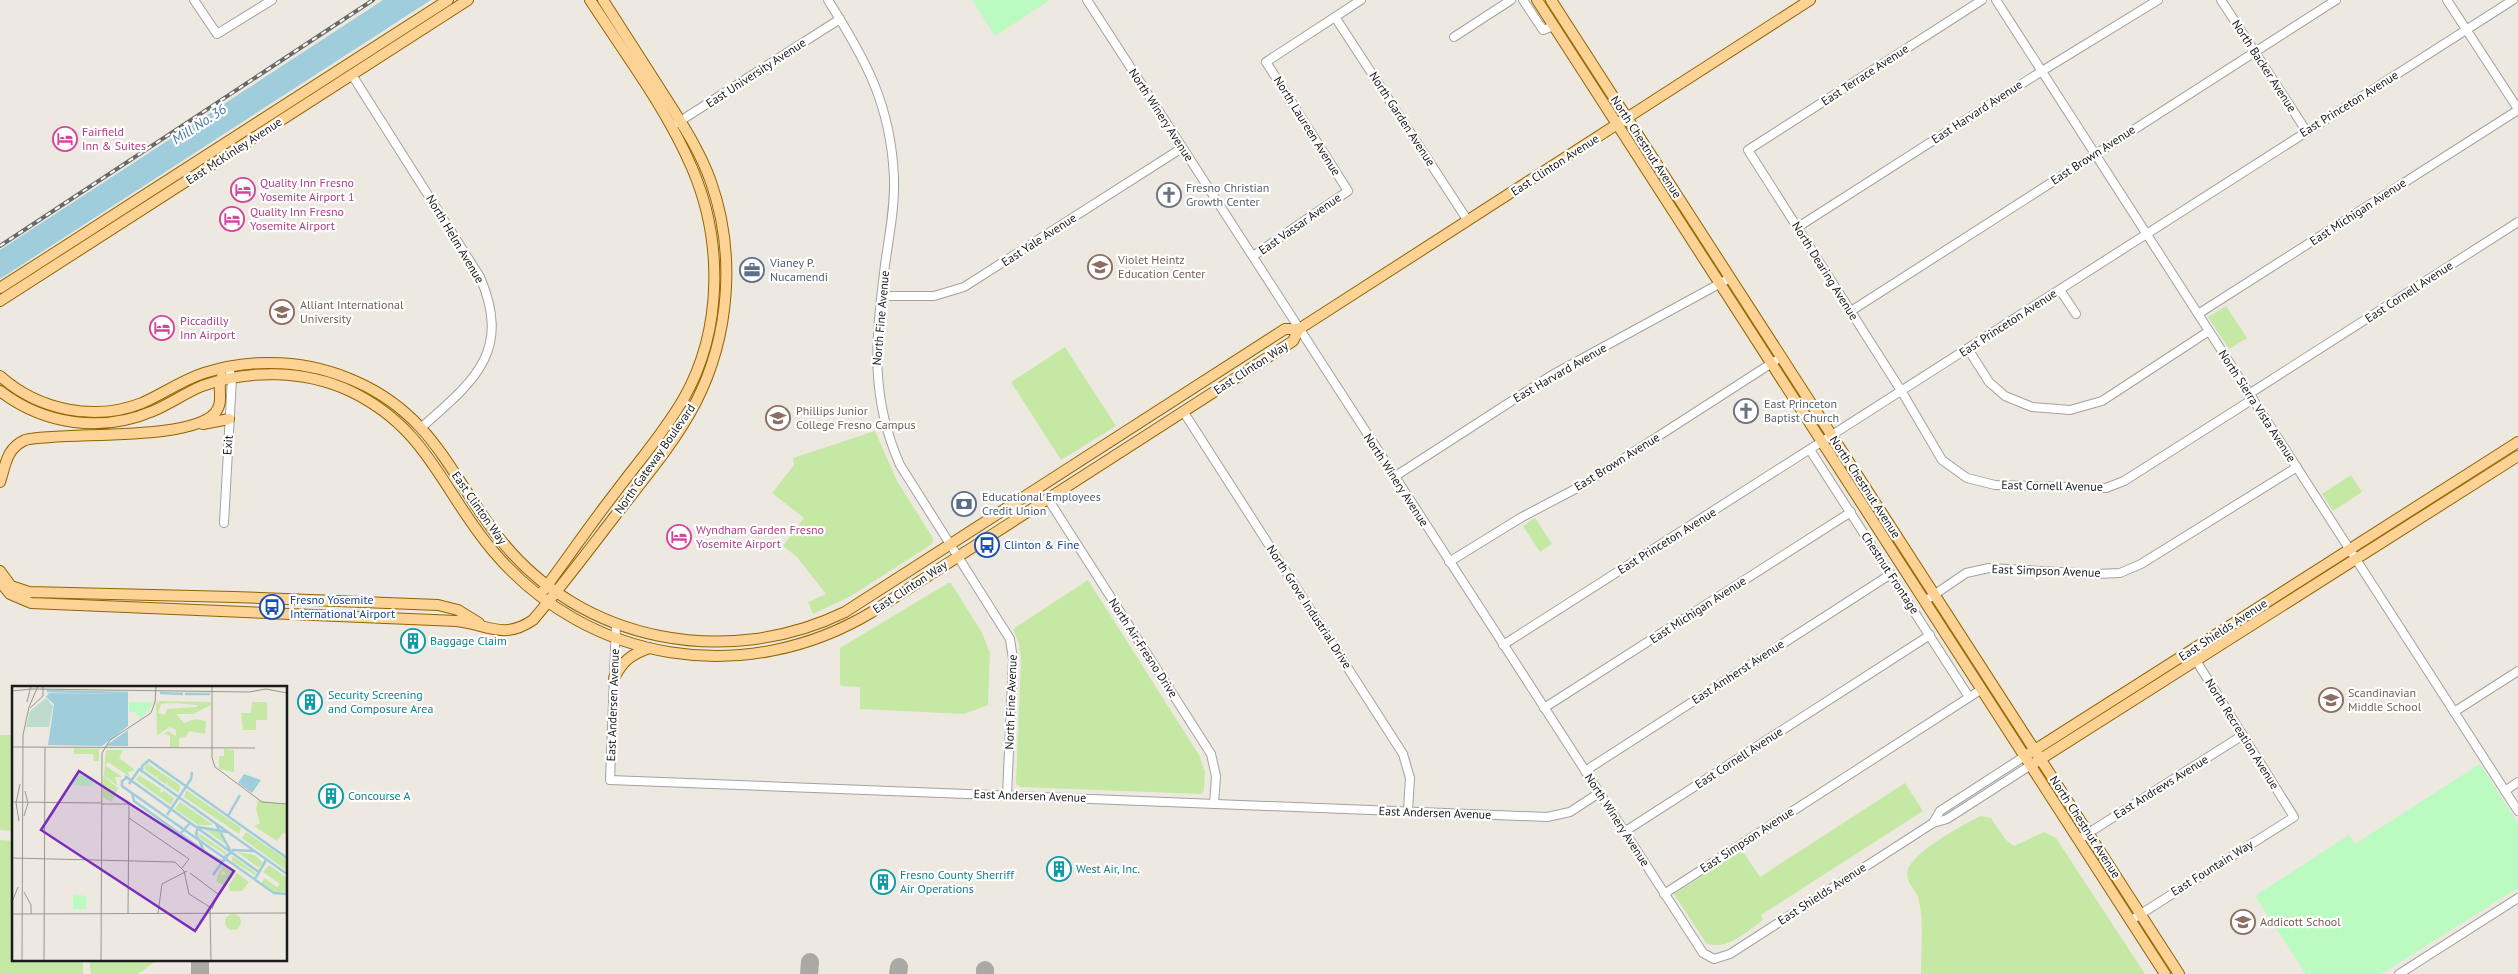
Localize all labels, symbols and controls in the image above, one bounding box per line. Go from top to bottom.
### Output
street label: North Backer Avenue [2229,17,2300,115]
street label: East University Avenue [703,35,808,110]
street label: East Terrace Avenue [1818,41,1911,108]
street label: North Winery Avenue [1126,65,1197,164]
street label: East Princeton Avenue [2297,67,2401,140]
street label: North Garden Avenue [1366,69,1439,169]
street label: North Laureen Avenue [1271,73,1344,178]
street label: East Harvard Avenue [1928,77,2025,147]
street label: North Chestnut Avenue [1608,93,1685,201]
water label: Mill No. 36 [168,100,230,148]
street label: East McKinley Avenue [183,114,285,187]
street label: East Brown Avenue [2048,122,2138,187]
place label: Fairfield Inn & Suites [82,124,146,153]
hotel icon: Fairfield Inn & Suites [52,126,78,152]
street label: East Clinton Avenue [1508,130,1602,199]
place label: Quality Inn Fresno Yosemite Airport 1 [260,175,355,204]
street label: East Michigan Avenue [2307,175,2409,248]
hotel icon: Quality Inn Fresno Yosemite Airport 1 [230,177,256,203]
place label: Fresno Christian Growth Center [1186,180,1269,209]
church icon: Fresno Christian Growth Center [1156,182,1182,208]
street label: East Vassar Avenue [1256,190,1344,258]
street label: North Helm Avenue [423,192,488,286]
place label: Quality Inn Fresno Yosemite Airport [250,204,344,233]
hotel icon: Quality Inn Fresno Yosemite Airport [219,206,245,232]
street label: East Yale Avenue [999,210,1079,269]
street label: North Dearing Avenue [1789,219,1862,323]
place label: Violet Heintz Education Center [1117,252,1205,281]
school or university icon: Violet Heintz Education Center [1087,254,1113,280]
place label: Vianey P. Nucamendi [769,255,828,284]
office icon: Vianey P. Nucamendi [739,257,765,283]
street label: East Cornell Avenue [2362,258,2455,326]
street label: North Fine Avenue [869,270,892,366]
street label: East Princeton Avenue [1956,285,2059,360]
place label: Alliant International University [300,297,404,326]
school or university icon: Alliant International University [269,299,295,325]
place label: Piccadilly Inn Airport [180,313,235,342]
hotel icon: Piccadilly Inn Airport [149,315,175,341]
street label: East Clinton Way [1211,338,1291,397]
street label: East Harvard Avenue [1510,340,1609,405]
street label: North Sierra Vista Avenue [2216,347,2299,465]
place label: East Princeton Baptist Church [1764,396,1839,425]
church icon: East Princeton Baptist Church [1733,398,1759,424]
street label: North Gateway Boulevard [611,401,698,517]
place label: Phillips Junior College Fresno Campus [796,403,916,432]
school or university icon: Phillips Junior College Fresno Campus [765,405,791,431]
street label: East Brown Avenue [1571,429,1662,494]
street label: North Winery Avenue [1361,430,1432,529]
street label: North Chestnut Avenue [1827,433,1904,541]
street label: Exit [219,435,236,455]
street label: East Clinton Way [449,468,510,547]
street label: East Cornell Avenue [2001,477,2103,494]
place label: Educational Employees Credit Union [982,489,1101,518]
bank icon: Educational Employees Credit Union [951,491,977,517]
street label: East Princeton Avenue [1615,504,1719,577]
place label: Wyndham Garden Fresno Yosemite Airport [696,522,824,551]
hotel icon: Wyndham Garden Fresno Yosemite Airport [666,524,692,550]
street label: Chestnut Frontage [1858,529,1923,617]
bus stop icon: Clinton & Fine [974,532,1000,558]
place label: Clinton & Fine [1004,537,1079,552]
street label: North Grove Industrial Drive [1264,542,1355,671]
street label: East Clinton Way [870,557,950,616]
street label: East Simpson Avenue [1991,561,2101,580]
street label: East Michigan Avenue [1647,573,1749,646]
place label: Fresno Yosemite International Airport [290,592,395,621]
bus stop icon: Fresno Yosemite International Airport [259,594,285,620]
street label: North Air-Fresno Drive [1106,595,1181,700]
street label: East Shields Avenue [2176,595,2270,664]
building icon: Baggage Claim [400,628,426,654]
place label: Baggage Claim [430,633,507,648]
street label: East Amherst Avenue [1689,636,1787,707]
street label: East Andersen Avenue [603,648,622,761]
street label: North Fine Avenue [1001,654,1020,750]
street label: North Recreation Avenue [2202,676,2283,792]
place label: Scandinavian Middle School [2348,685,2422,714]
inset map [12,686,288,962]
place label: Security Screening and Composure Area [328,687,433,716]
school or university icon: Scandinavian Middle School [2318,687,2344,713]
building icon: Security Screening and Composure Area [297,689,323,715]
street label: East Cornell Avenue [1692,724,1785,792]
street label: East Andrews Avenue [2111,751,2211,822]
street label: North Winery Avenue [1582,770,1653,869]
street label: North Chestnut Avenue [2047,773,2124,881]
building icon: Concourse A [318,783,344,809]
street label: East Andersen Avenue [974,786,1087,805]
place label: Concourse A [348,788,411,803]
street label: East Andersen Avenue [1379,803,1492,822]
street label: East Simpson Avenue [1697,804,1796,876]
street label: East Fountain Way [2168,836,2256,899]
building icon: West Air, Inc. [1046,856,1072,882]
street label: East Shields Avenue [1775,859,1869,928]
place label: West Air, Inc. [1076,861,1140,876]
place label: Fresno County Sherriff Air Operations [900,867,1015,896]
building icon: Fresno County Sherriff Air Operations [870,869,896,895]
school or university icon: Addicott School [2230,909,2256,935]
place label: Addicott School [2260,914,2341,929]

